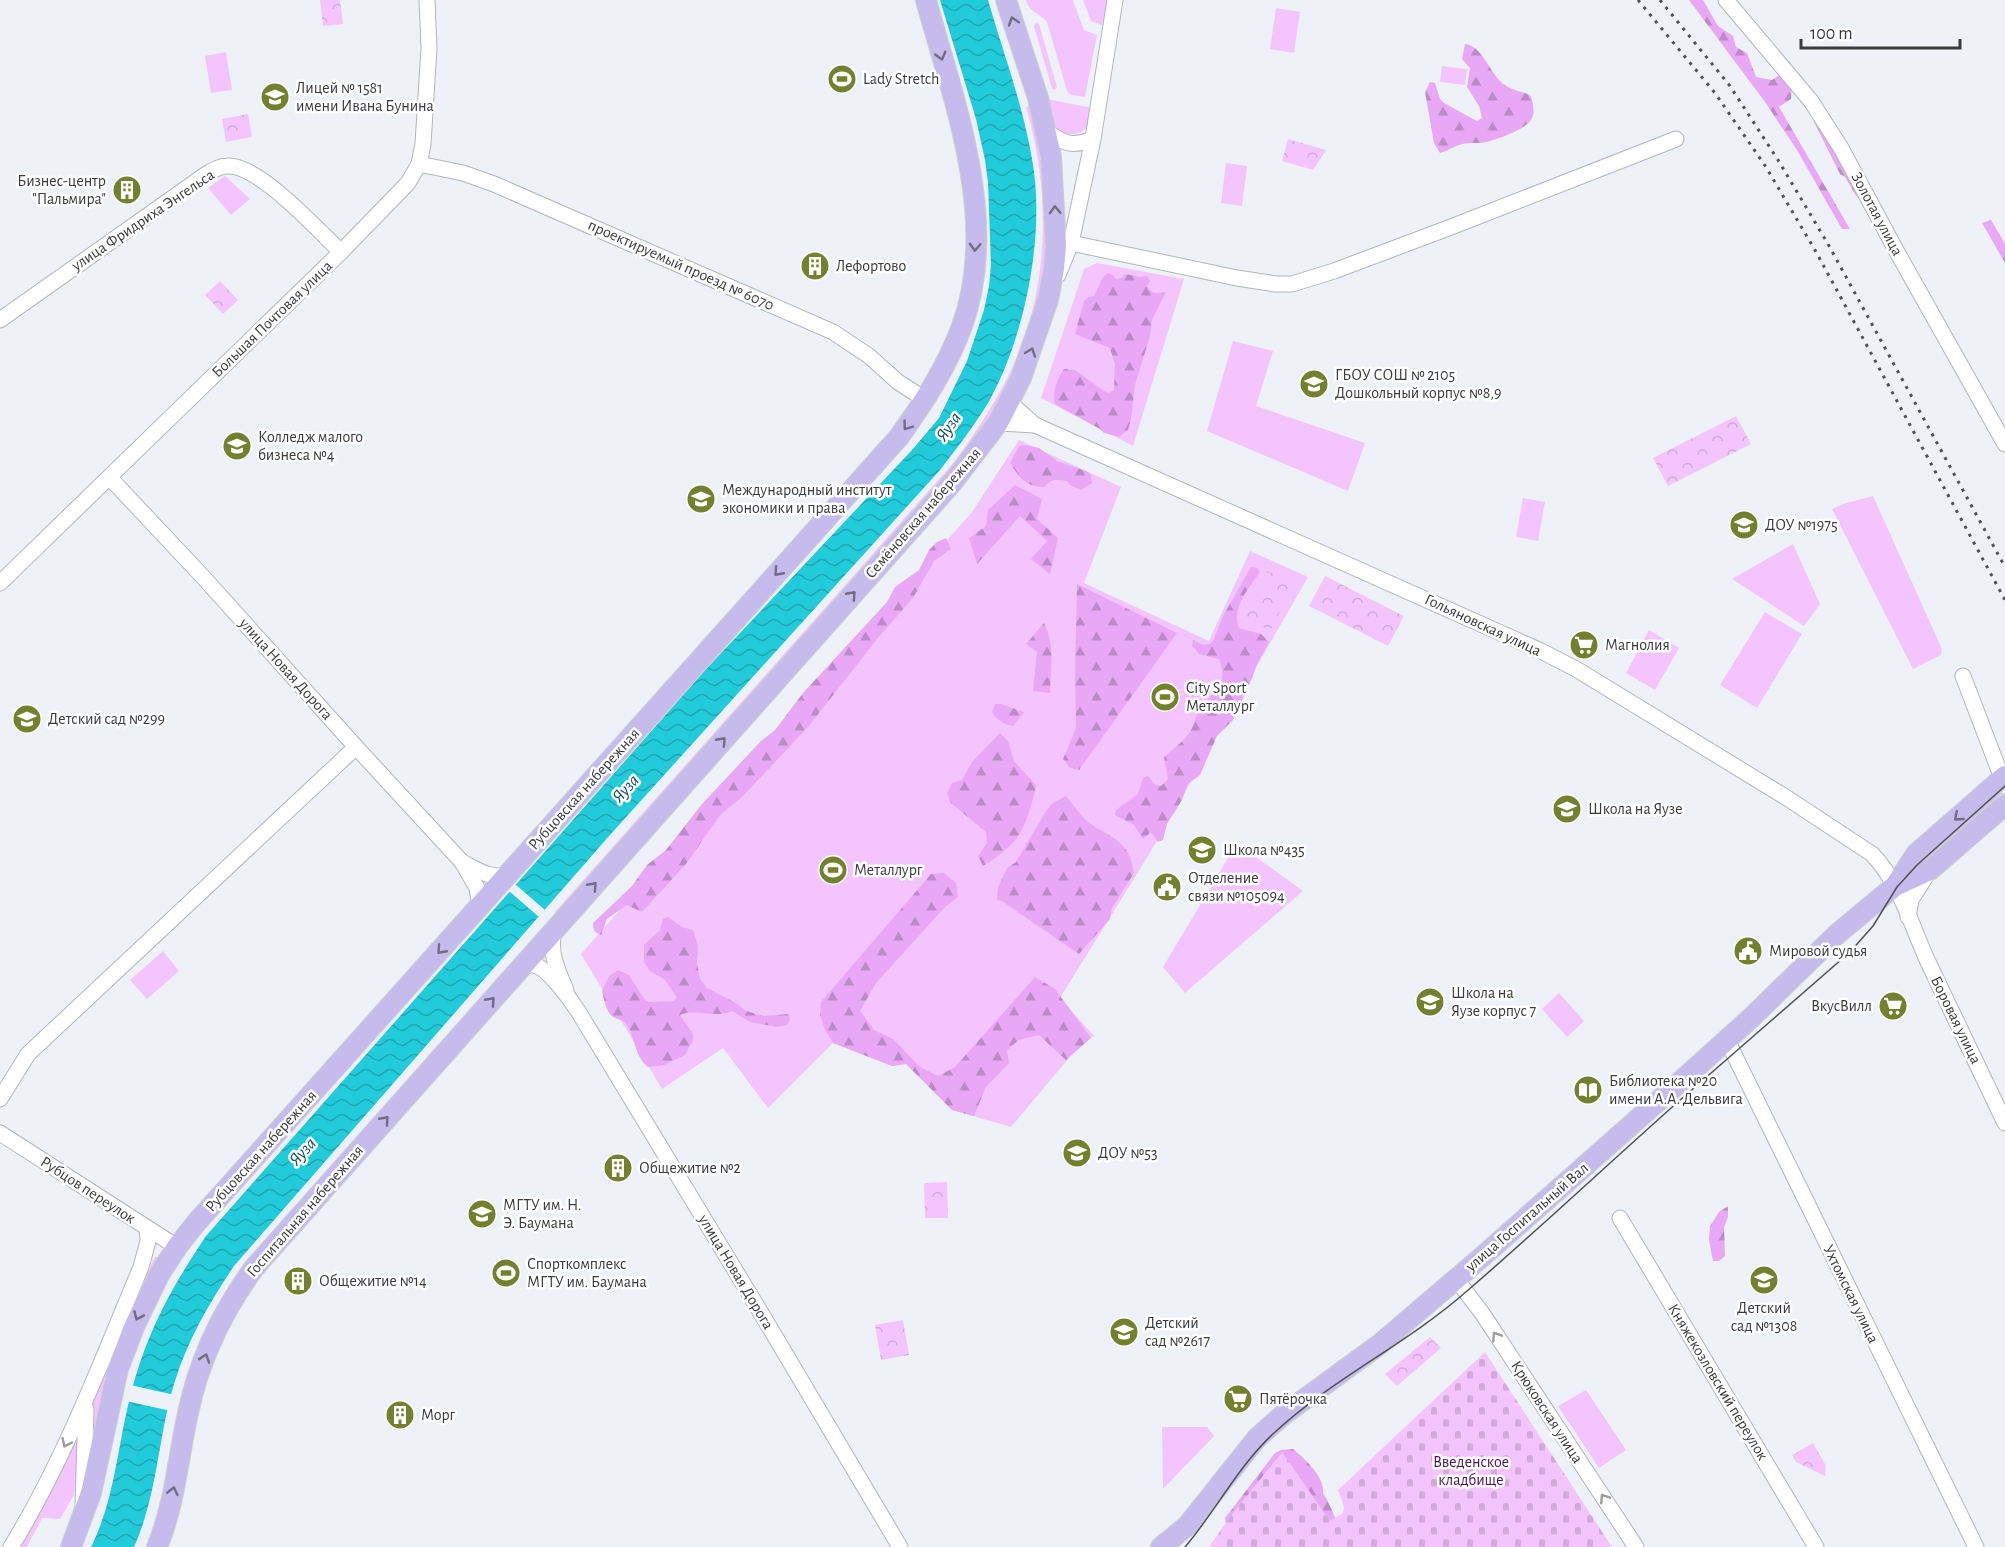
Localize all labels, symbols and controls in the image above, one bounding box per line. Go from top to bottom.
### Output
scale bar [1801,12,1960,50]
one-way arrow [1008,16,1020,27]
text: 100 m [1810,25,1853,43]
one-way arrow [934,51,947,61]
sports icon: Lady Stretch [826,63,858,95]
place label: Lady Stretch [863,71,939,88]
place label: Лицей № 1581 имени Ивана Бунина [296,80,434,115]
school or university icon: Лицей № 1581 имени Ивана Бунина [259,81,291,113]
street label: улица Фридриха Энгельса [68,166,218,275]
street label: Золотая улица [1847,170,1906,259]
place label: Бизнес-центр "Пальмира" [17,173,106,207]
building icon: Бизнес-центр "Пальмира" [111,174,143,206]
one-way arrow [1048,206,1061,215]
street label: проектируемый проезд № 6070 [585,217,776,314]
one-way arrow [969,243,982,252]
building icon: Лефортово [799,250,831,282]
street label: Большая Почтовая улица [209,258,336,381]
place label: Лефортово [836,258,907,274]
one-way arrow [1024,347,1036,358]
place label: ГБОУ СОШ № 2105 Дошкольный корпус №8,9 [1335,367,1501,402]
school or university icon: ГБОУ СОШ № 2105 Дошкольный корпус №8,9 [1298,368,1330,400]
water label: Яуза [933,409,965,445]
one-way arrow [903,420,914,431]
place label: Колледж малого бизнеса №4 [258,429,363,463]
school or university icon: Колледж малого бизнеса №4 [221,430,253,462]
street label: Семёновская набережная [862,445,984,581]
place label: Международный институт экономики и права [722,482,892,516]
school or university icon: Международный институт экономики и права [685,483,717,515]
school or university icon: ДОУ №1975 [1728,509,1760,541]
place label: ДОУ №1975 [1765,517,1838,533]
one-way arrow [774,566,785,576]
one-way arrow [845,591,856,602]
street label: Гольяновская улица [1422,591,1544,660]
street label: улица Новая Дорога [235,614,336,724]
supermarket icon: Магнолия [1568,629,1600,661]
place label: Магнолия [1605,637,1670,653]
place label: City Sport Металлург [1186,680,1255,715]
sports icon: City Sport Металлург [1149,681,1181,713]
school or university icon: Детский сад №299 [11,703,43,735]
place label: Детский сад №299 [48,711,165,727]
street label: Рубцовская набережная [525,725,643,854]
one-way arrow [715,737,726,748]
water label: Яуза [609,772,643,806]
school or university icon: Школа на Яузе [1551,793,1583,825]
place label: Школа на Яузе [1588,801,1683,818]
one-way arrow [1954,810,1965,821]
school or university icon: Школа №435 [1186,834,1218,866]
place label: Школа №435 [1223,842,1305,858]
sports icon: Металлург [817,854,849,886]
place label: Металлург [854,862,923,879]
place label: Отделение связи №105094 [1188,870,1285,904]
public building icon: Отделение связи №105094 [1151,871,1183,903]
one-way arrow [586,882,597,893]
public building icon: Мировой судья [1732,935,1764,967]
one-way arrow [437,943,448,953]
place label: Мировой судья [1769,943,1867,960]
street label: Боровая улица [1927,974,1984,1067]
place label: Школа на Яузе корпус 7 [1451,985,1536,1020]
school or university icon: Школа на Яузе корпус 7 [1414,986,1446,1018]
supermarket icon: ВкусВилл [1877,990,1909,1022]
one-way arrow [484,997,495,1007]
place label: ВкусВилл [1811,998,1872,1015]
place label: Библиотека №20 имени А.А. Дельвига [1609,1073,1743,1107]
library icon: Библиотека №20 имени А.А. Дельвига [1572,1074,1604,1106]
street label: Рубцовская набережная [202,1087,320,1216]
one-way arrow [377,1116,388,1127]
water label: Яуза [286,1135,320,1169]
school or university icon: ДОУ №53 [1061,1137,1093,1169]
street label: Госпитальная набережная [244,1142,366,1280]
place label: ДОУ №53 [1098,1145,1158,1161]
building icon: Общежитие №2 [602,1152,634,1184]
street label: Рубцов переулок [37,1153,139,1228]
place label: Общежитие №2 [639,1160,741,1176]
street label: улица Госпитальный Вал [1462,1160,1592,1276]
place label: МГТУ им. Н. Э. Баумана [503,1197,581,1232]
school or university icon: МГТУ им. Н. Э. Баумана [466,1198,498,1230]
street label: улица Новая Дорога [694,1211,777,1333]
street label: Ухтомская улица [1819,1242,1882,1346]
place label: Спорткомплекс МГТУ им. Баумана [527,1256,647,1291]
sports icon: Спорткомплекс МГТУ им. Баумана [490,1257,522,1289]
school or university icon: Детский сад №1308 [1748,1264,1780,1296]
building icon: Общежитие №14 [282,1265,314,1297]
place label: Общежитие №14 [319,1273,427,1289]
place label: Детский сад №1308 [1731,1300,1797,1334]
street label: Княжекозловский переулок [1664,1301,1771,1464]
one-way arrow [133,1310,145,1321]
place label: Детский сад №2617 [1145,1315,1211,1349]
school or university icon: Детский сад №2617 [1108,1316,1140,1348]
one-way arrow [1493,1331,1504,1342]
one-way arrow [197,1353,210,1364]
street label: Крюковская улица [1507,1358,1586,1467]
supermarket icon: Пятёрочка [1222,1383,1254,1415]
place label: Пятёрочка [1259,1391,1327,1407]
building icon: Морг [384,1399,416,1431]
place label: Морг [421,1407,456,1423]
one-way arrow [62,1437,74,1448]
park label: Введенское кладбище [1433,1454,1509,1488]
one-way arrow [166,1486,179,1496]
one-way arrow [1600,1494,1611,1505]

